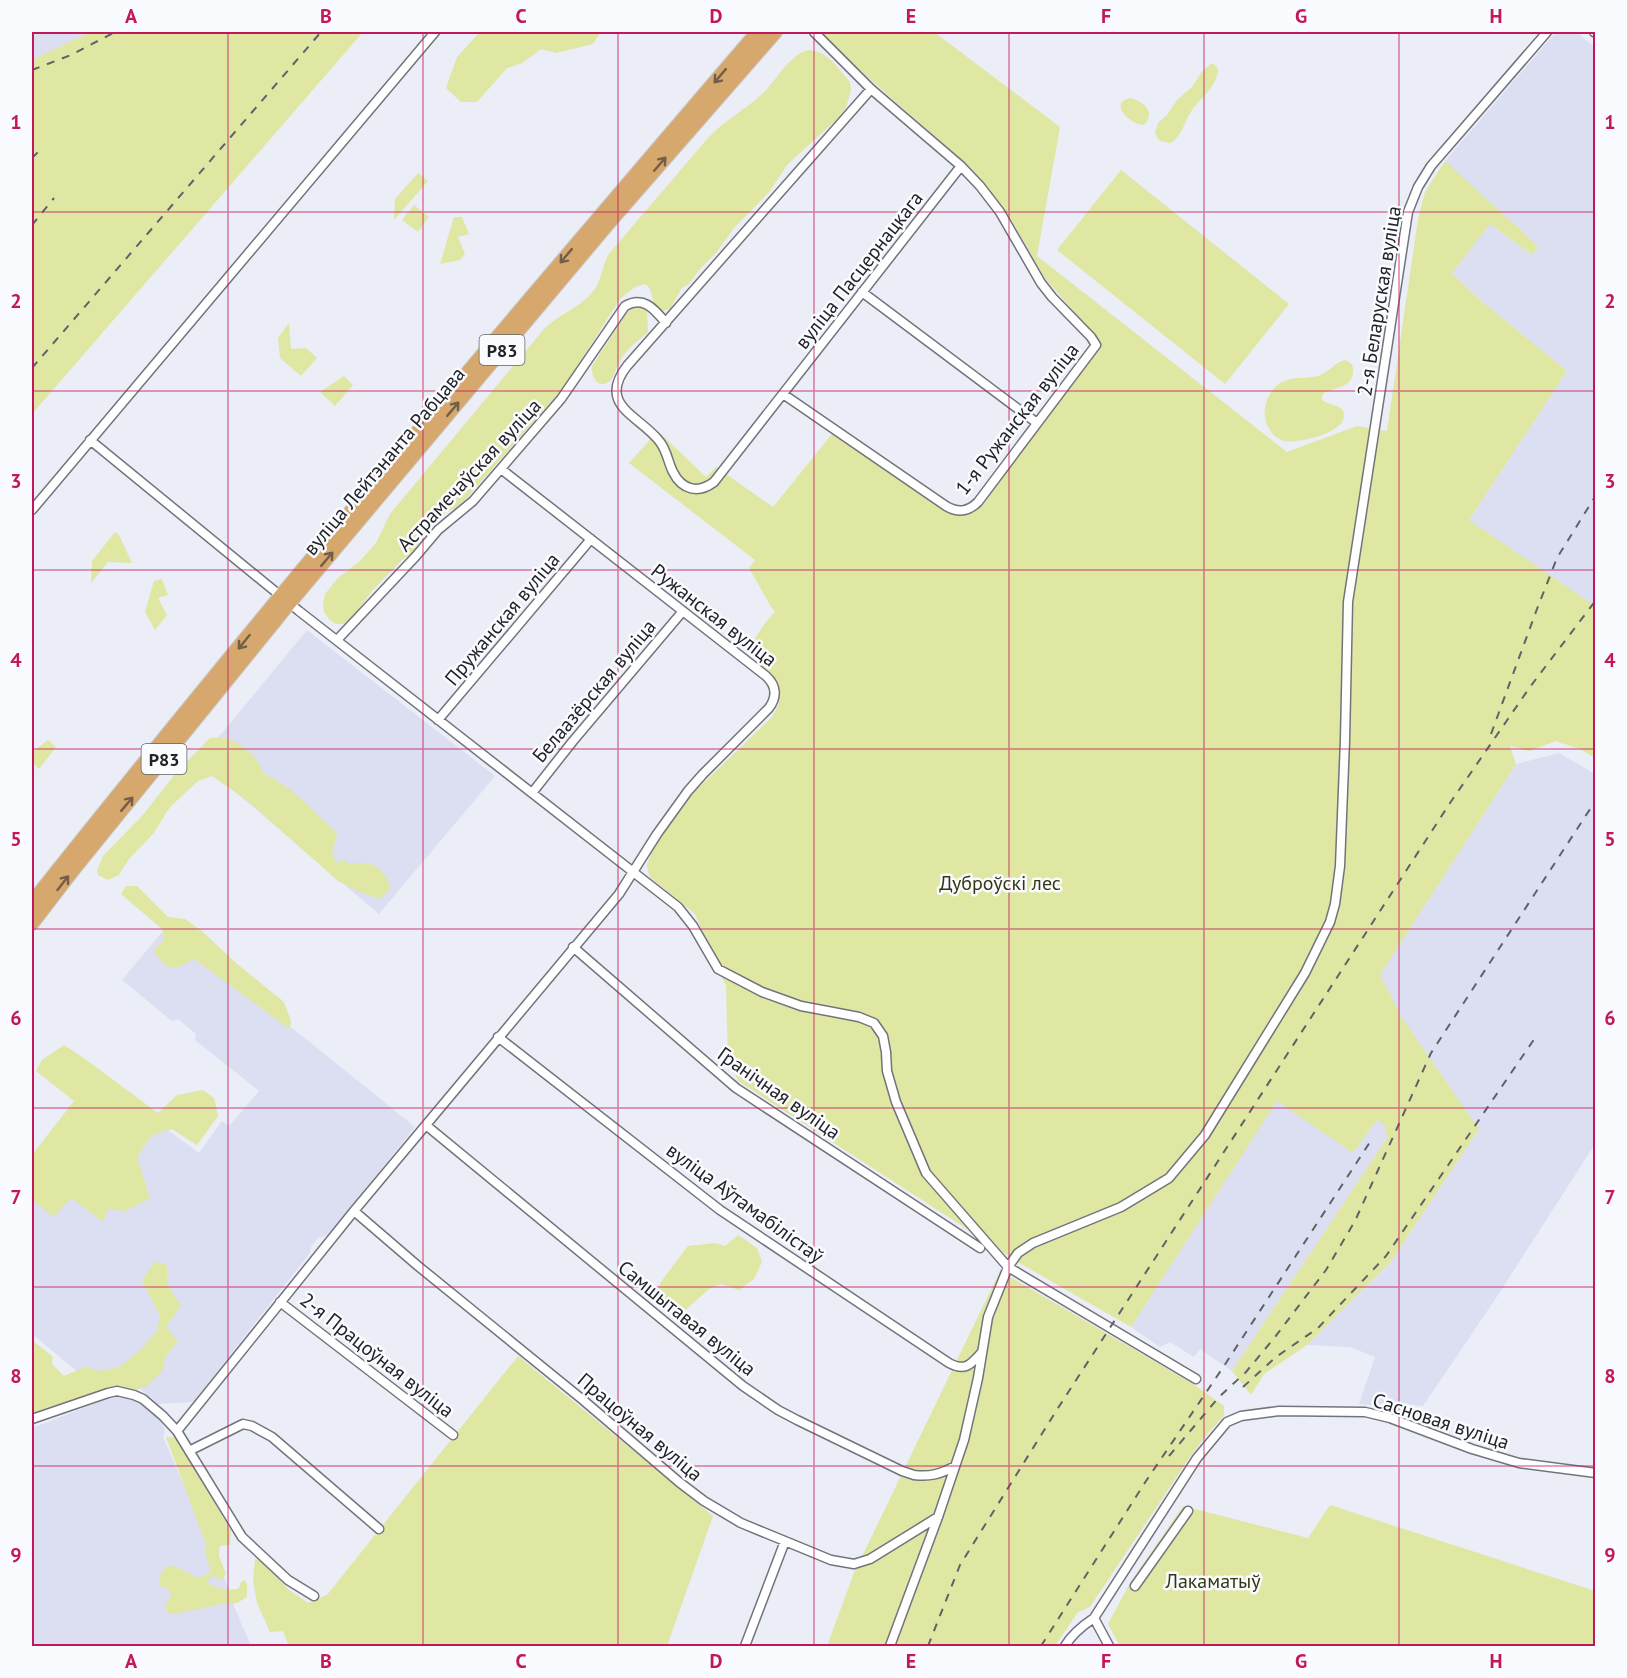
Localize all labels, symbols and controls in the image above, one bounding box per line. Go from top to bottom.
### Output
text: A [125,3,138,29]
text: B [320,3,332,29]
text: C [515,3,527,29]
text: D [710,3,723,29]
text: E [906,3,916,29]
text: F [1101,3,1111,29]
text: G [1295,3,1307,29]
text: H [1489,3,1503,29]
one-way arrow [713,68,727,83]
text: 1 [10,109,22,135]
text: 1 [1604,109,1616,135]
one-way arrow [653,157,667,172]
street label: вуліца Пасцернацкага [789,186,929,354]
street label: 2-я Беларуская вуліца [1351,204,1407,398]
one-way arrow [559,248,573,263]
text: 2 [10,288,22,314]
text: 2 [1604,288,1616,314]
road number: Р83 [480,335,524,365]
street label: 1-я Ружанская вуліца [949,338,1085,500]
street label: вуліца Лейтэнанта Рабцава [298,362,470,560]
street label: Астрамечаўская вуліца [391,393,547,557]
one-way arrow [446,401,459,417]
text: 3 [10,468,22,494]
text: 3 [1604,468,1616,494]
street label: Пружанская вуліца [439,547,565,691]
one-way arrow [321,551,334,567]
street label: Ружанская вуліца [646,558,782,672]
street label: Белаазёрская вуліца [526,614,662,768]
one-way arrow [237,634,251,649]
text: 4 [10,647,22,673]
text: 4 [1604,647,1616,673]
road number: Р83 [142,744,186,774]
one-way arrow [120,796,133,812]
text: 5 [10,826,22,852]
text: 5 [1604,826,1616,852]
park label: Дуброўскі лес [939,870,1061,896]
one-way arrow [56,875,69,891]
text: 6 [10,1005,22,1031]
text: 6 [1604,1005,1616,1031]
street label: Гранічная вуліца [712,1041,846,1145]
street label: вуліца Аўтамабілістаў [661,1137,829,1269]
text: 7 [10,1184,22,1210]
text: 7 [1604,1184,1616,1210]
street label: Самшытавая вуліца [613,1254,761,1382]
street label: 2-я Працоўная вуліца [295,1287,459,1423]
text: 8 [10,1363,22,1389]
text: 8 [1604,1363,1616,1389]
street label: Працоўная вуліца [572,1367,708,1487]
street label: Сасновая вуліца [1369,1387,1513,1455]
text: 9 [10,1542,22,1568]
text: 9 [1604,1542,1616,1568]
park label: Лакаматыў [1164,1568,1261,1594]
text: A [125,1648,138,1674]
text: B [320,1648,332,1674]
text: C [515,1648,527,1674]
text: D [710,1648,723,1674]
text: E [906,1648,916,1674]
text: F [1101,1648,1111,1674]
text: G [1295,1648,1307,1674]
text: H [1489,1648,1503,1674]

